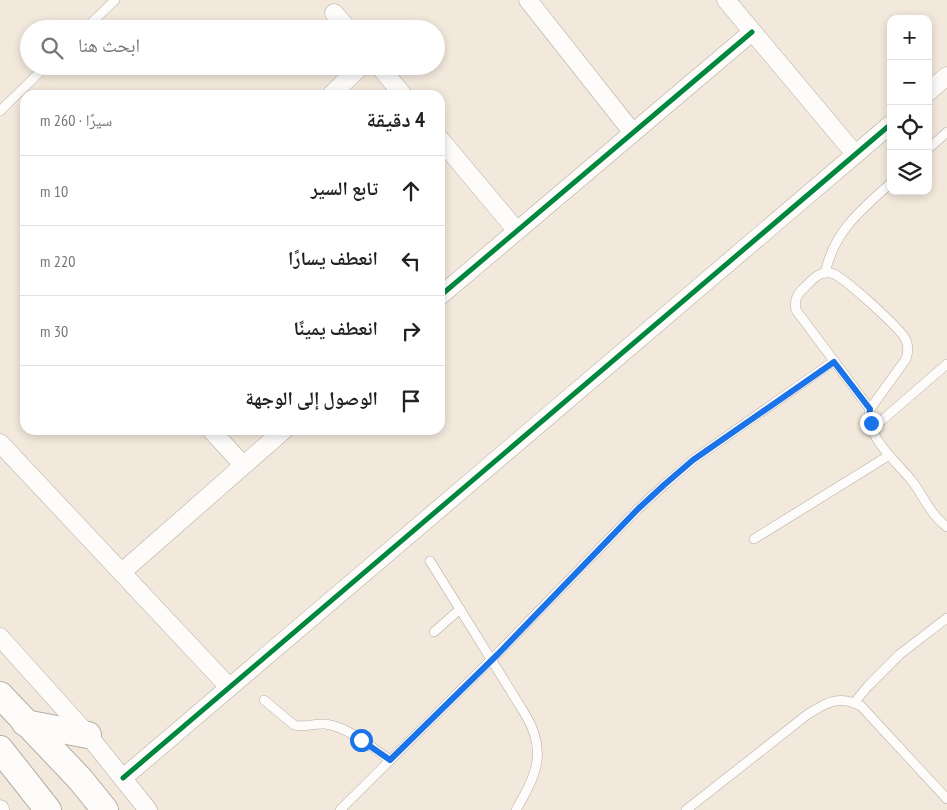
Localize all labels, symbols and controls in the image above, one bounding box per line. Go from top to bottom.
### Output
map controls [887,15,932,195]
button: + [887,15,932,60]
search box [20,20,445,75]
text: ابحث هنا [78,33,140,57]
icon: search [38,34,66,62]
button: − [887,60,932,105]
button: locate [887,105,932,150]
text: 4 دقيقة [367,106,425,133]
text: سيرًا · 260 m [40,110,112,130]
button: layers [887,150,932,195]
text: تابع السير [311,176,378,200]
icon: ahead [397,177,425,205]
text: 10 m [40,181,68,201]
text: انعطف يسارًا [288,246,378,270]
icon: left [397,247,425,275]
text: 220 m [40,251,75,271]
text: انعطف يمينًا [294,316,378,340]
icon: right [397,317,425,345]
text: 30 m [40,321,68,341]
text: الوصول إلى الوجهة [245,386,378,410]
icon: arrive [397,387,425,415]
route end [860,412,883,435]
route start [350,729,373,752]

